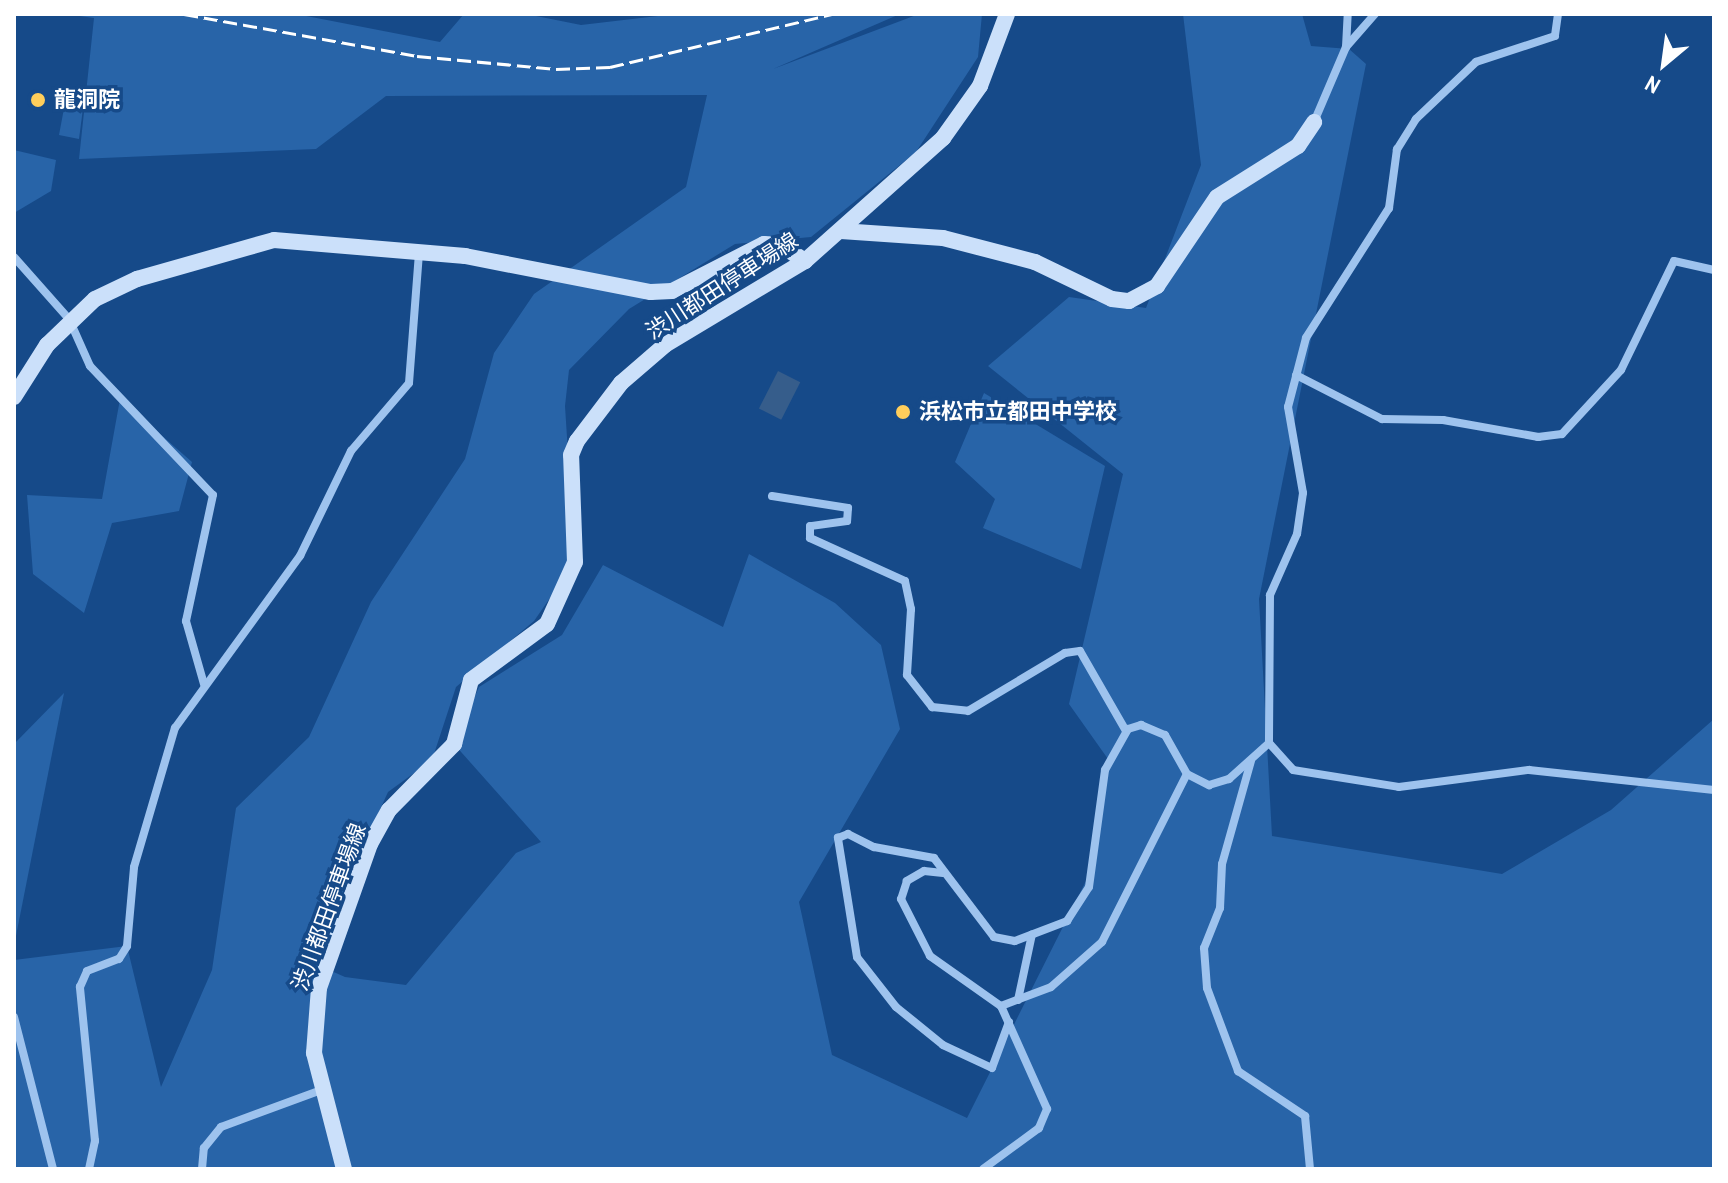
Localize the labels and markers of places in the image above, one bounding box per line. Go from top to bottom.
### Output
place label: 龍洞院 [54,87,120,113]
marker: 龍洞院 [29,91,47,109]
place label: 浜松市立都田中学校 [919,399,1117,425]
marker: 浜松市立都田中学校 [894,403,912,421]

